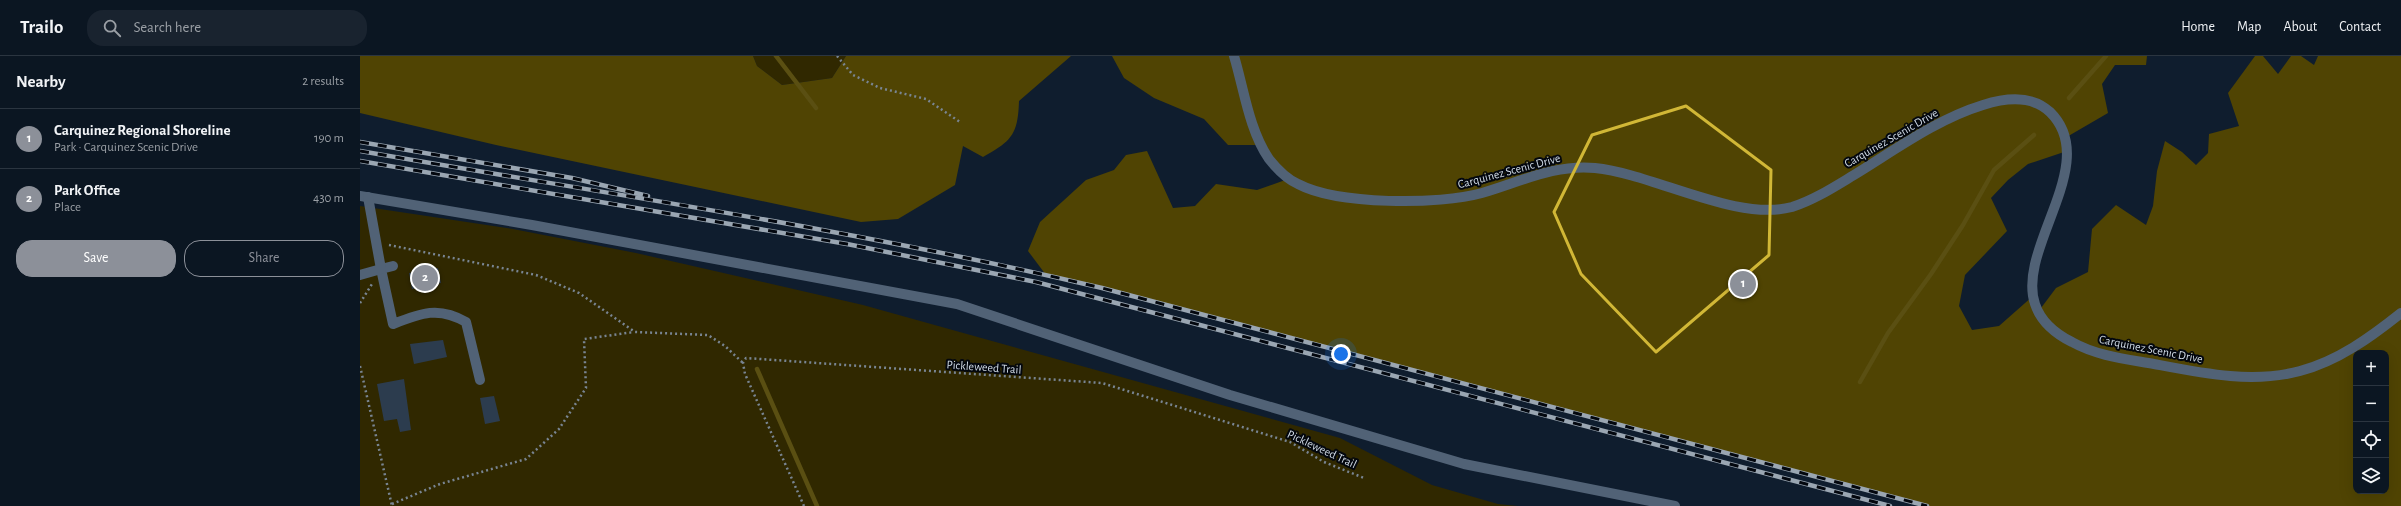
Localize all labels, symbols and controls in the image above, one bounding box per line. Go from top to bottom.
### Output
search box [87,10,367,46]
icon: search [101,17,123,39]
text: Trailo [20,18,63,37]
text: Search here [133,20,201,35]
text: Home [2181,20,2215,34]
text: Map [2237,20,2261,34]
text: About [2283,20,2317,34]
text: Contact [2339,20,2381,34]
text: Nearby [16,73,66,90]
text: 2 results [302,75,344,88]
street label: Carquinez Scenic Drive [1842,106,1940,170]
text: Carquinez Regional Shoreline [54,123,230,138]
text: 1 [27,132,31,145]
text: 190 m [314,132,344,145]
text: Park · Carquinez Scenic Drive [54,141,198,154]
street label: Carquinez Scenic Drive [1456,152,1562,190]
text: Park Office [54,183,120,198]
text: 2 [26,192,32,205]
text: 430 m [313,192,344,205]
text: Place [54,201,81,214]
button: Save [16,240,176,277]
button: Share [184,240,344,277]
pin: 2 [412,263,438,293]
pin: 1 [1730,269,1756,299]
street label: Carquinez Scenic Drive [2098,333,2204,365]
your location [1331,344,1351,364]
map controls [2353,350,2389,494]
button: + [2353,350,2389,386]
street label: Pickleweed Trail [946,358,1022,376]
button: − [2353,386,2389,422]
button: locate [2353,422,2389,458]
street label: Pickleweed Trail [1285,428,1359,470]
button: layers [2353,458,2389,494]

